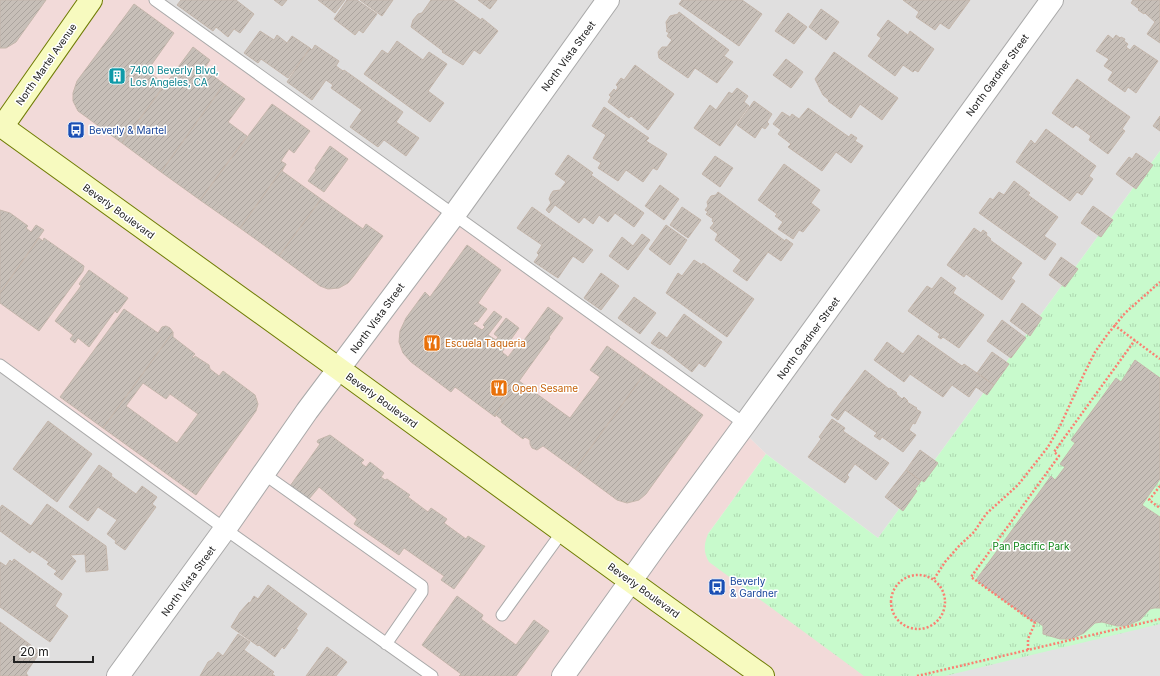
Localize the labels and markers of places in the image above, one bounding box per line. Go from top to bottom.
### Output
place label: 7400 Beverly Blvd, Los Angeles, CA [130,64,219,88]
building icon: 7400 Beverly Blvd, Los Angeles, CA [107,66,127,86]
bus stop icon: Beverly & Martel [66,120,86,140]
place label: Beverly & Martel [89,124,167,136]
restaurant icon: Escuela Taqueria [422,333,442,353]
place label: Escuela Taqueria [445,337,526,349]
restaurant icon: Open Sesame [489,378,509,398]
place label: Open Sesame [512,382,578,394]
place label: Beverly & Gardner [730,575,778,599]
bus stop icon: Beverly & Gardner [707,577,727,597]

